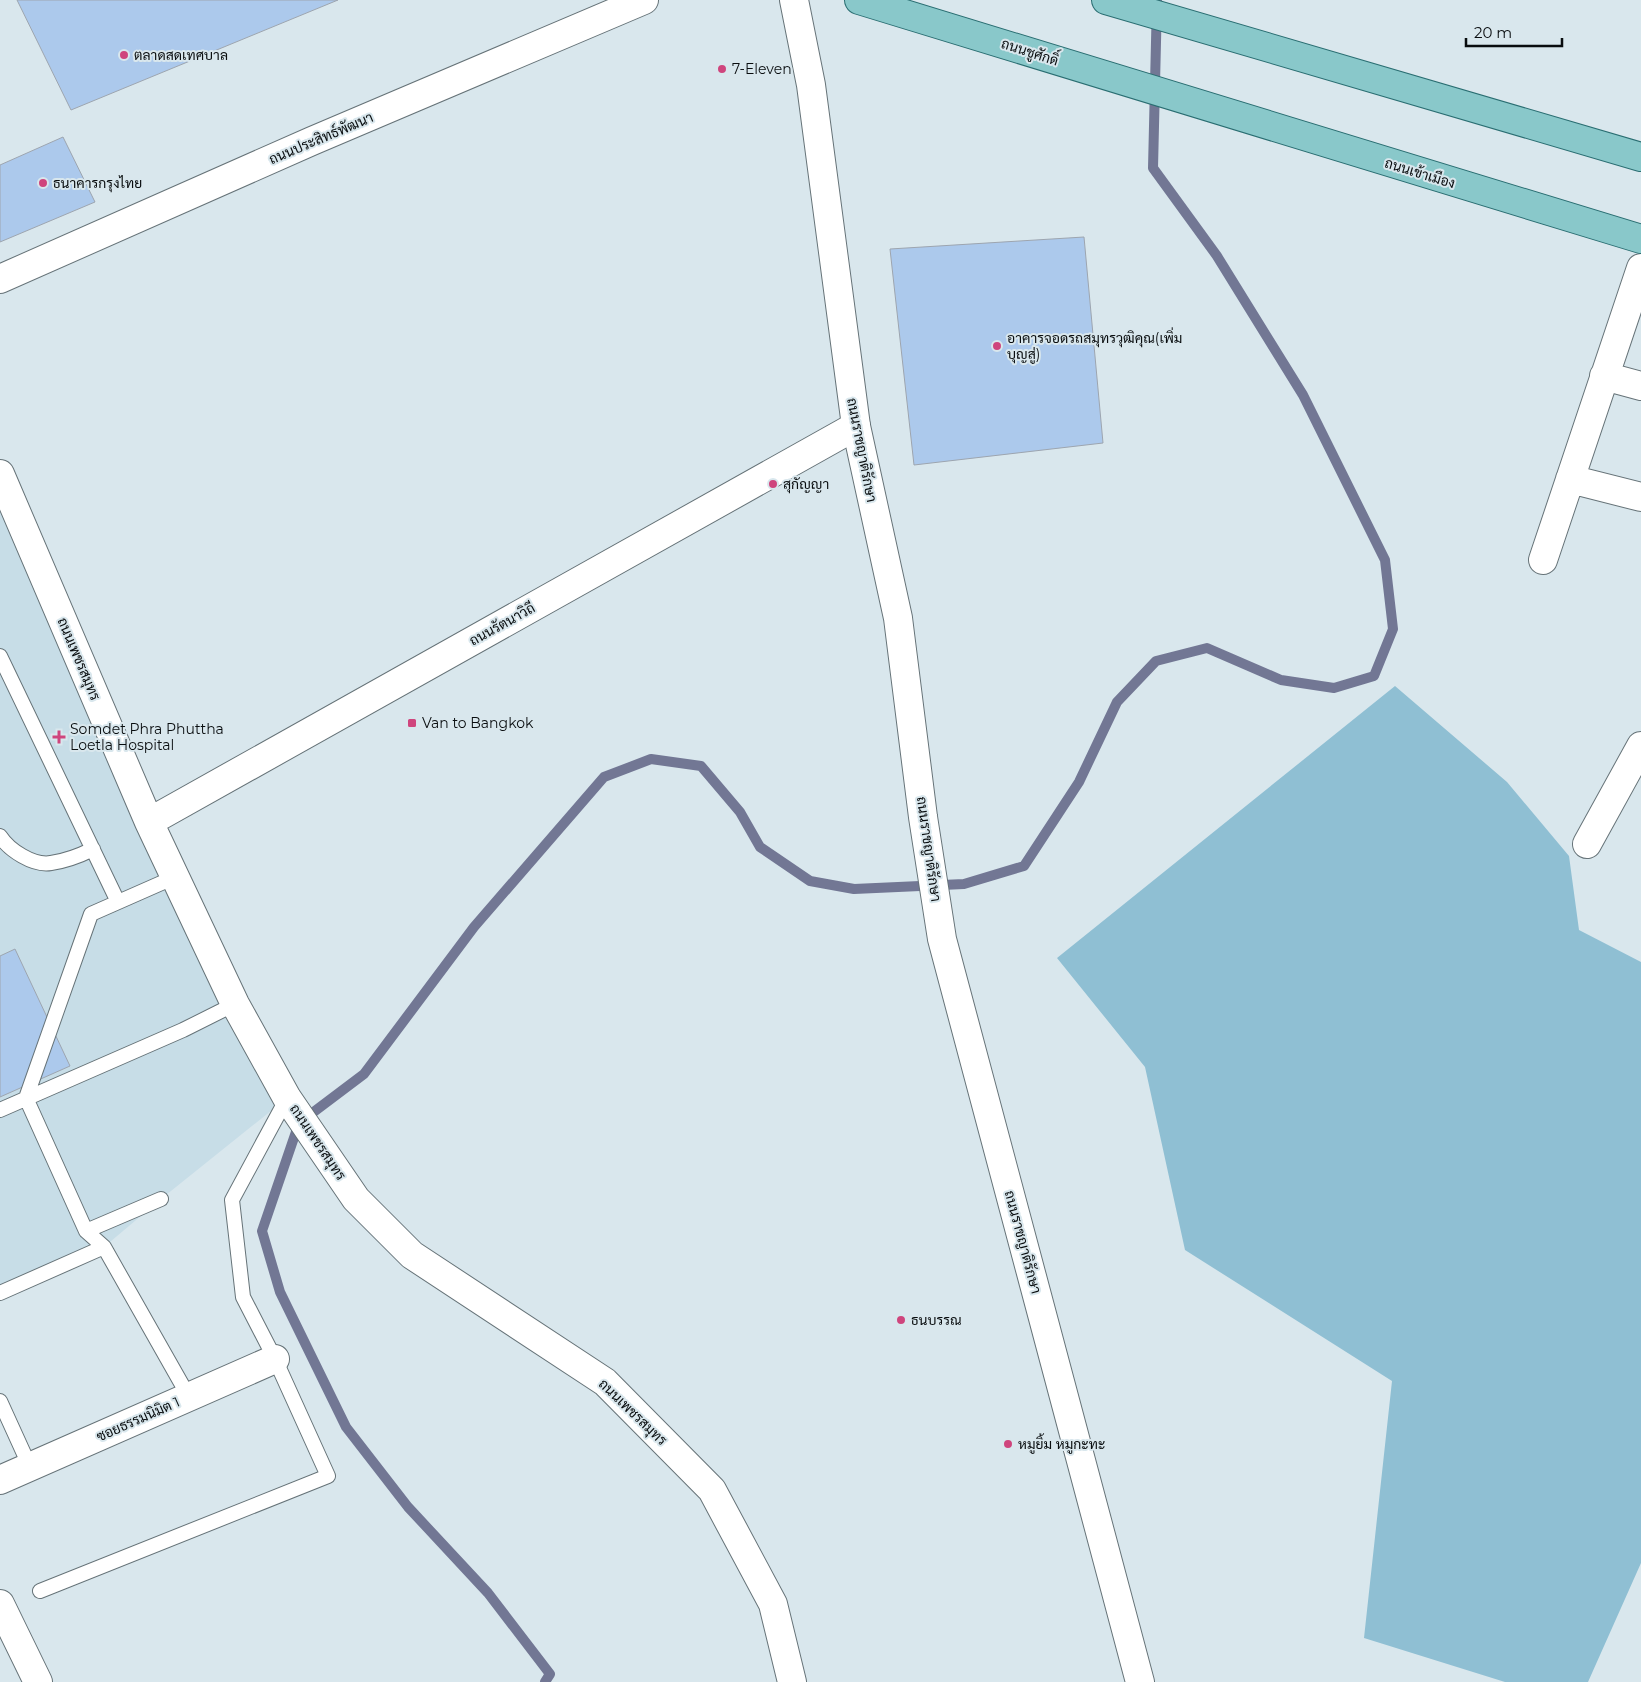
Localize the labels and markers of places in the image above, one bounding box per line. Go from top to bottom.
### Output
place label: ตลาดสดเทศบาล [134,46,228,64]
marker: ตลาดสดเทศบาล [118,49,130,61]
place label: 7-Eleven [732,60,792,78]
marker: 7-Eleven [716,63,728,75]
place label: ธนาคารกรุงไทย [53,174,142,193]
marker: ธนาคารกรุงไทย [37,177,49,189]
place label: อาคารจอดรถสมุทรวุฒิคุณ(เพิ่ม บุญสู่) [1007,327,1182,364]
marker: อาคารจอดรถสมุทรวุฒิคุณ(เพิ่ม บุญสู่) [991,340,1003,352]
place label: สุกัญญา [783,475,829,494]
marker: สุกัญญา [767,478,779,490]
place label: Van to Bangkok [422,714,534,732]
marker: Van to Bangkok [406,717,418,729]
place label: Somdet Phra Phuttha Loetla Hospital [70,720,224,754]
marker: Somdet Phra Phuttha Loetla Hospital [52,730,66,744]
place label: ธนบรรณ [911,1311,962,1329]
marker: ธนบรรณ [895,1314,907,1326]
place label: หมูยิ้ม หมูกะทะ [1018,1433,1106,1454]
marker: หมูยิ้ม หมูกะทะ [1002,1438,1014,1450]

